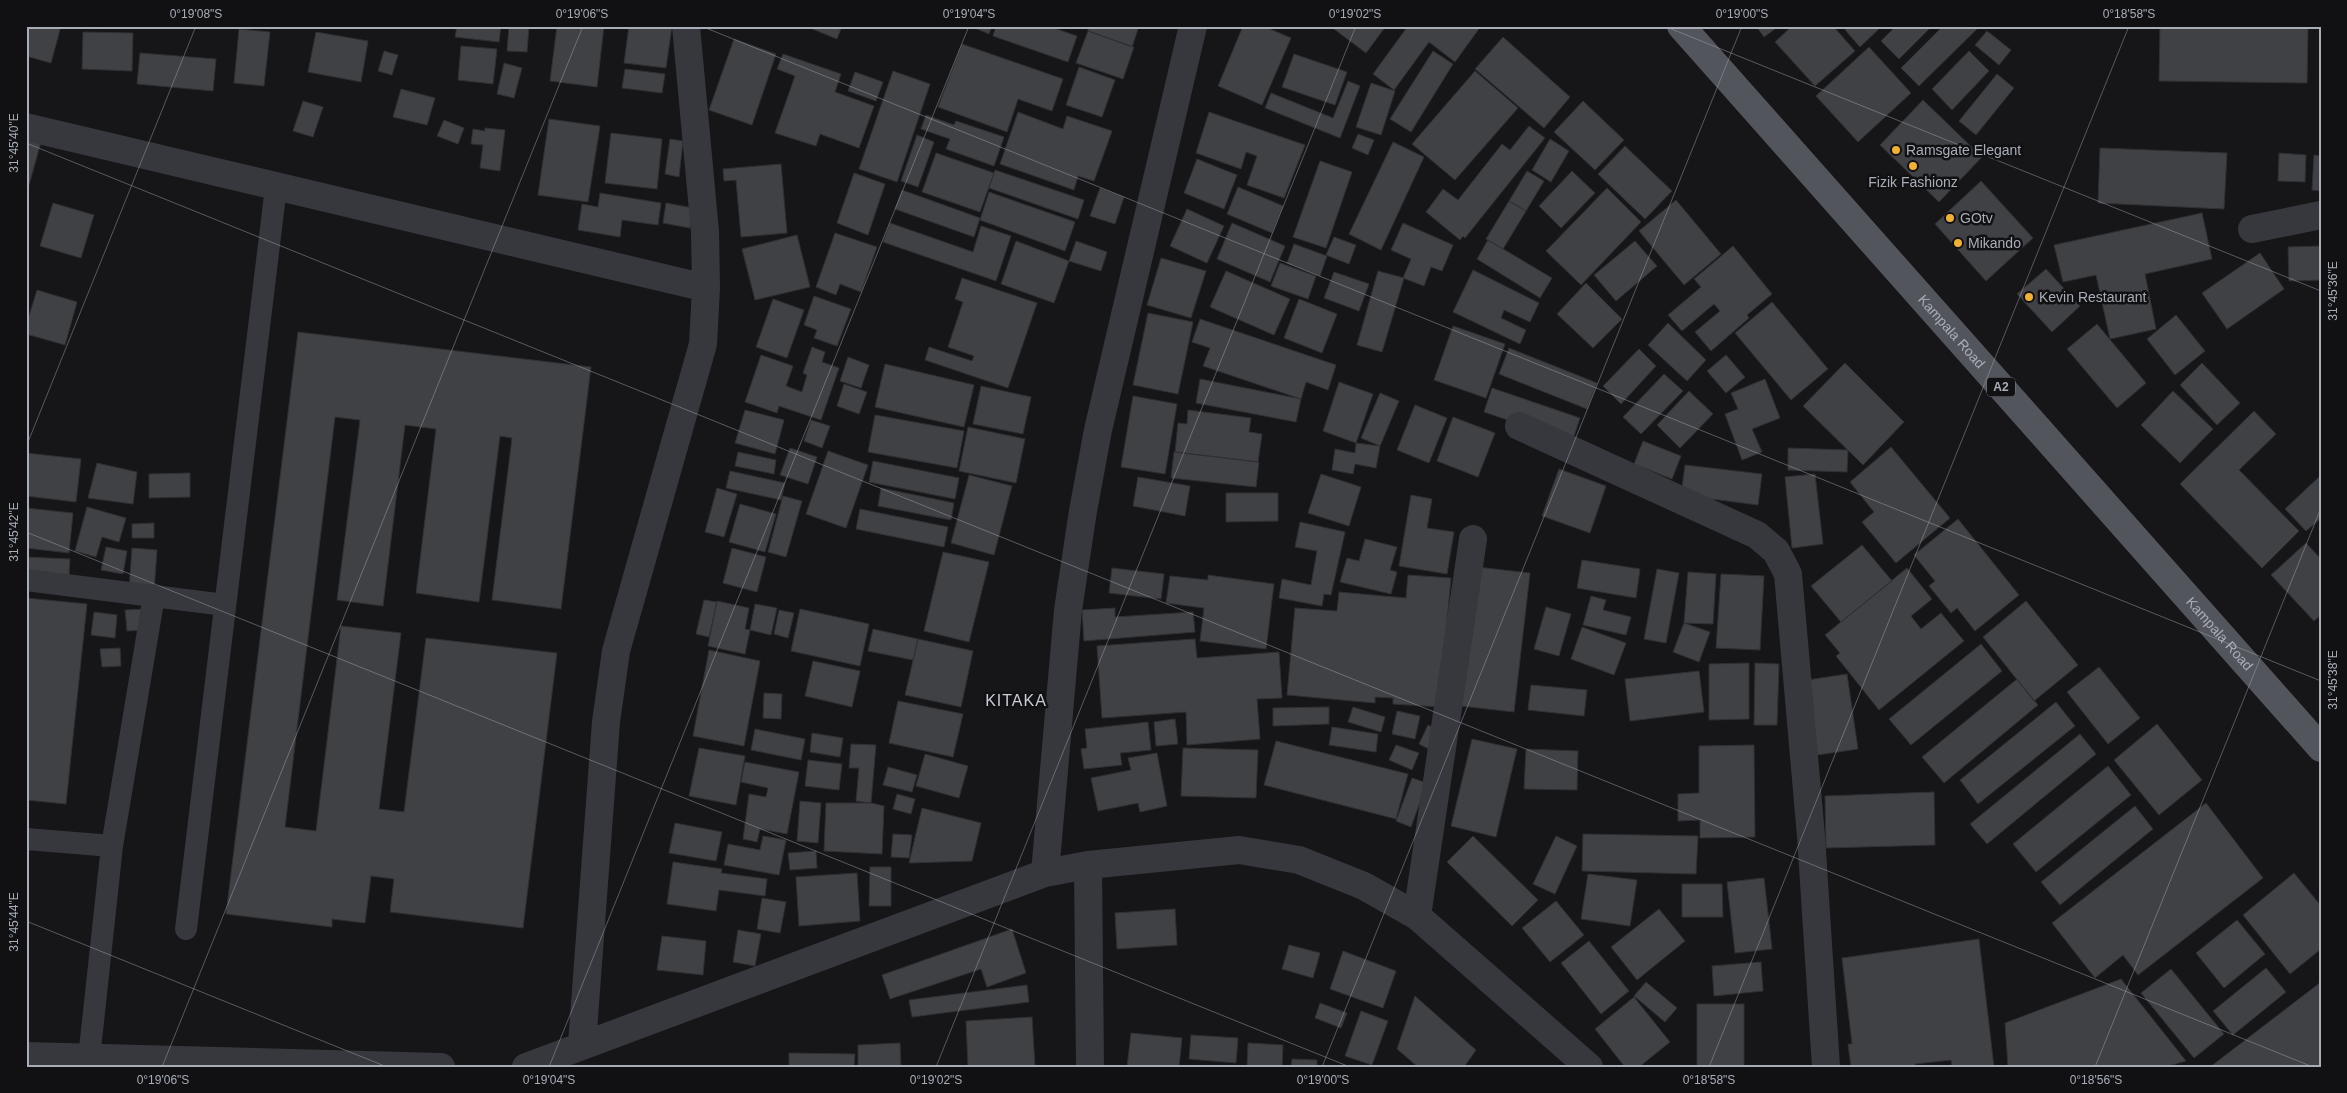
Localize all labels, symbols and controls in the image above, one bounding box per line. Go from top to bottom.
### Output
text: 0°19'08"S [170,7,222,21]
text: 0°19'06"S [556,7,608,21]
text: 0°19'04"S [943,7,995,21]
text: 0°19'02"S [1329,7,1381,21]
text: 0°19'00"S [1716,7,1768,21]
text: 0°18'58"S [2103,7,2155,21]
text: 31°45'40"E [7,113,21,173]
place label: Ramsgate Elegant [1906,142,2021,158]
marker: Ramsgate Elegant [1890,144,1902,156]
marker: Fizik Fashionz [1907,160,1919,172]
place label: Fizik Fashionz [1868,174,1958,190]
place label: GOtv [1960,210,1993,226]
marker: GOtv [1944,212,1956,224]
place label: Mikando [1968,235,2021,251]
marker: Mikando [1952,237,1964,249]
text: 31°45'36"E [2326,261,2340,321]
place label: Kevin Restaurant [2039,289,2147,305]
street label: Kampala Road [1915,291,1988,371]
marker: Kevin Restaurant [2023,291,2035,303]
road number: A2 [1987,378,2015,397]
text: 31°45'42"E [7,502,21,562]
street label: Kampala Road [2183,594,2256,674]
text: 31°45'38"E [2326,650,2340,710]
district label: KITAKA [985,692,1047,709]
text: 31°45'44"E [7,892,21,952]
text: 0°19'06"S [137,1073,189,1087]
text: 0°19'04"S [523,1073,575,1087]
text: 0°19'02"S [910,1073,962,1087]
text: 0°19'00"S [1297,1073,1349,1087]
text: 0°18'58"S [1683,1073,1735,1087]
text: 0°18'56"S [2070,1073,2122,1087]

